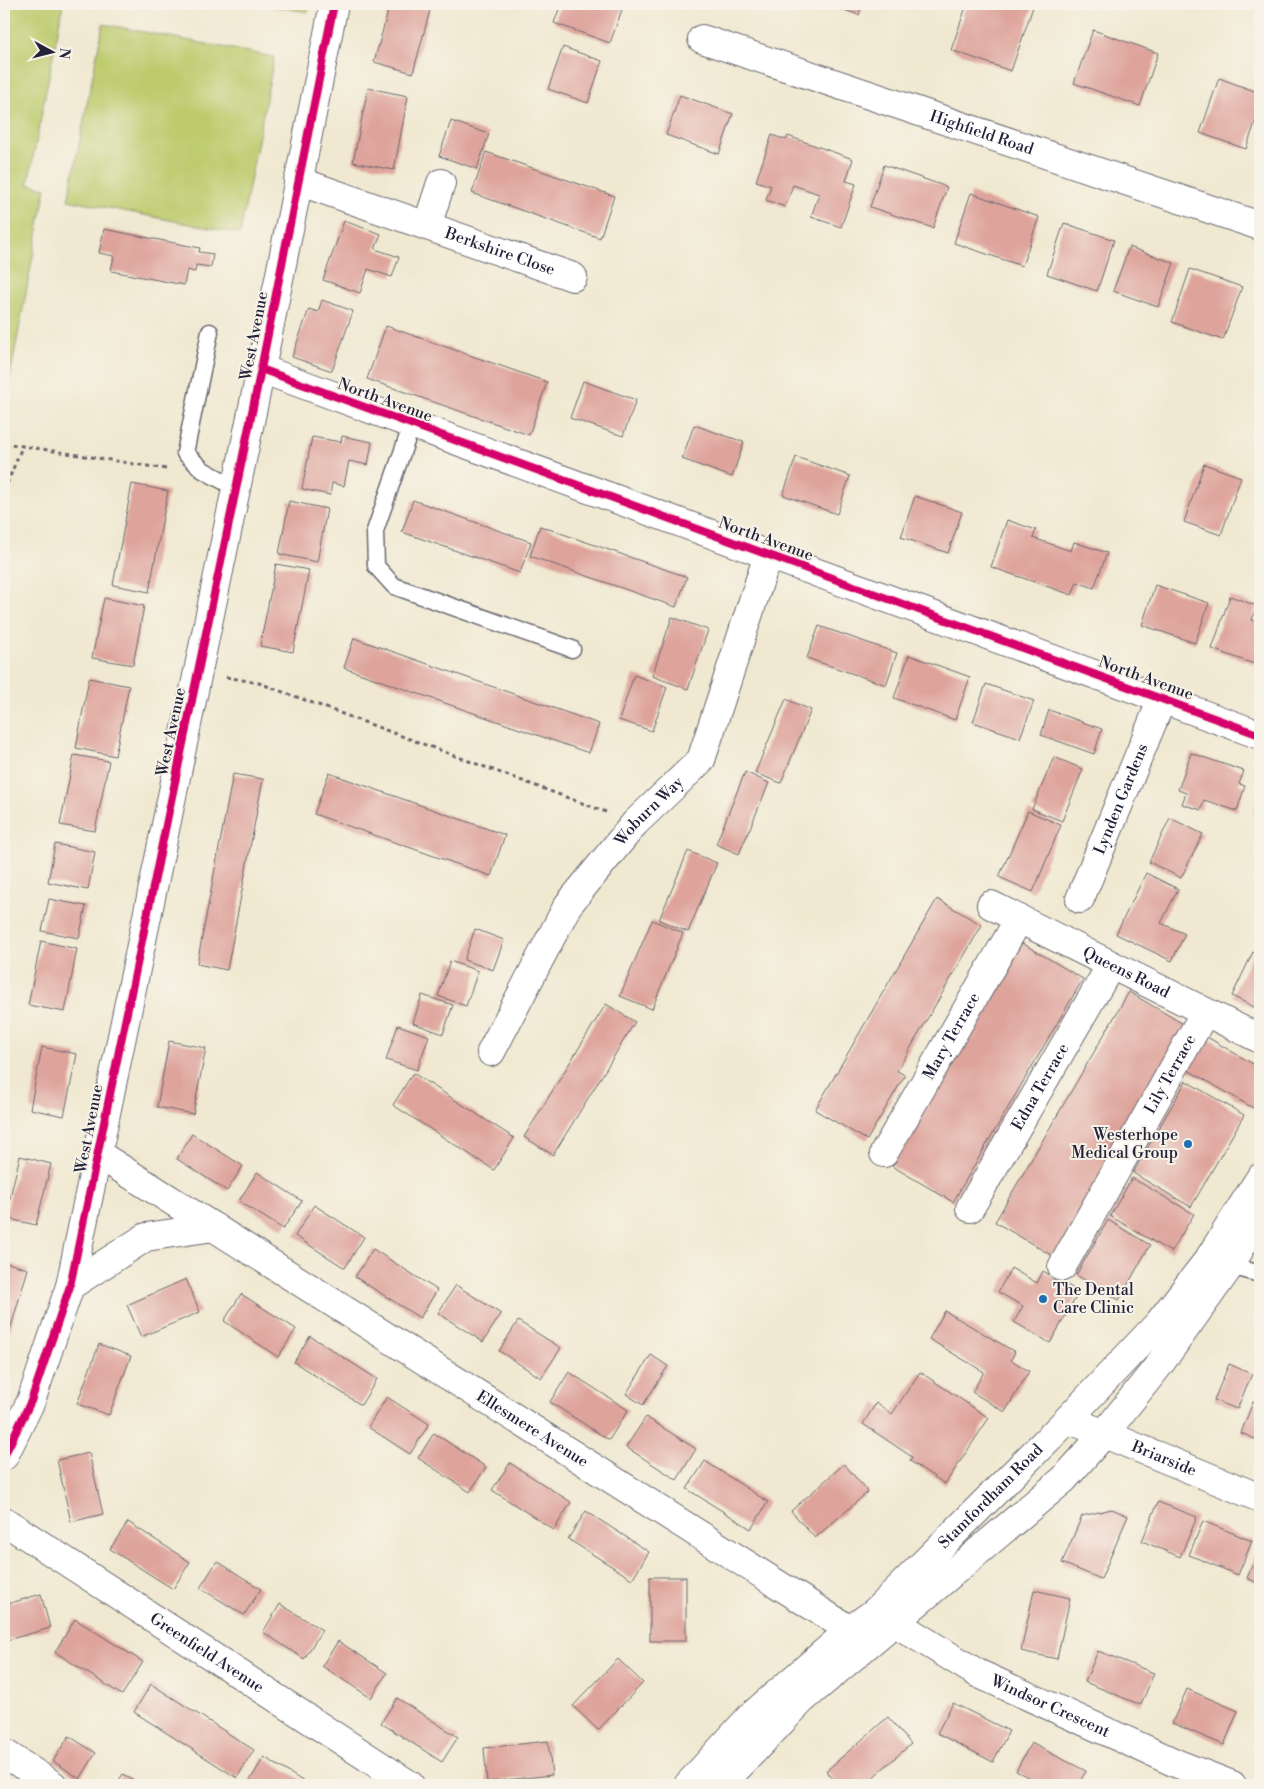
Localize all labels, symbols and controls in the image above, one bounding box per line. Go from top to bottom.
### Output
north arrow [28,28,78,78]
text: N [54,47,74,60]
street label: Highfield Road [927,106,1036,159]
street label: Berkshire Close [442,223,558,280]
street label: West Avenue [235,290,272,383]
street label: North Avenue [335,374,435,426]
street label: North Avenue [716,513,816,565]
street label: North Avenue [1096,652,1196,704]
street label: West Avenue [152,686,190,779]
street label: Lynden Gardens [1089,741,1153,857]
street label: Woburn Way [610,772,688,851]
street label: Queens Road [1079,942,1173,1002]
street label: Mary Terrace [919,989,984,1083]
street label: Lily Terrace [1140,1031,1200,1118]
street label: Edna Terrace [1007,1040,1073,1134]
street label: West Avenue [70,1083,107,1176]
place label: Westerhope Medical Group [1071,1125,1178,1163]
marker: Westerhope Medical Group [1182,1138,1194,1150]
place label: The Dental Care Clinic [1053,1280,1134,1318]
marker: The Dental Care Clinic [1037,1293,1049,1305]
street label: Ellesmere Avenue [473,1386,592,1472]
street label: Briarside [1128,1436,1200,1481]
street label: Stamfordham Road [934,1440,1047,1553]
street label: Greenfield Avenue [146,1609,268,1697]
street label: Windsor Crescent [987,1670,1113,1742]

